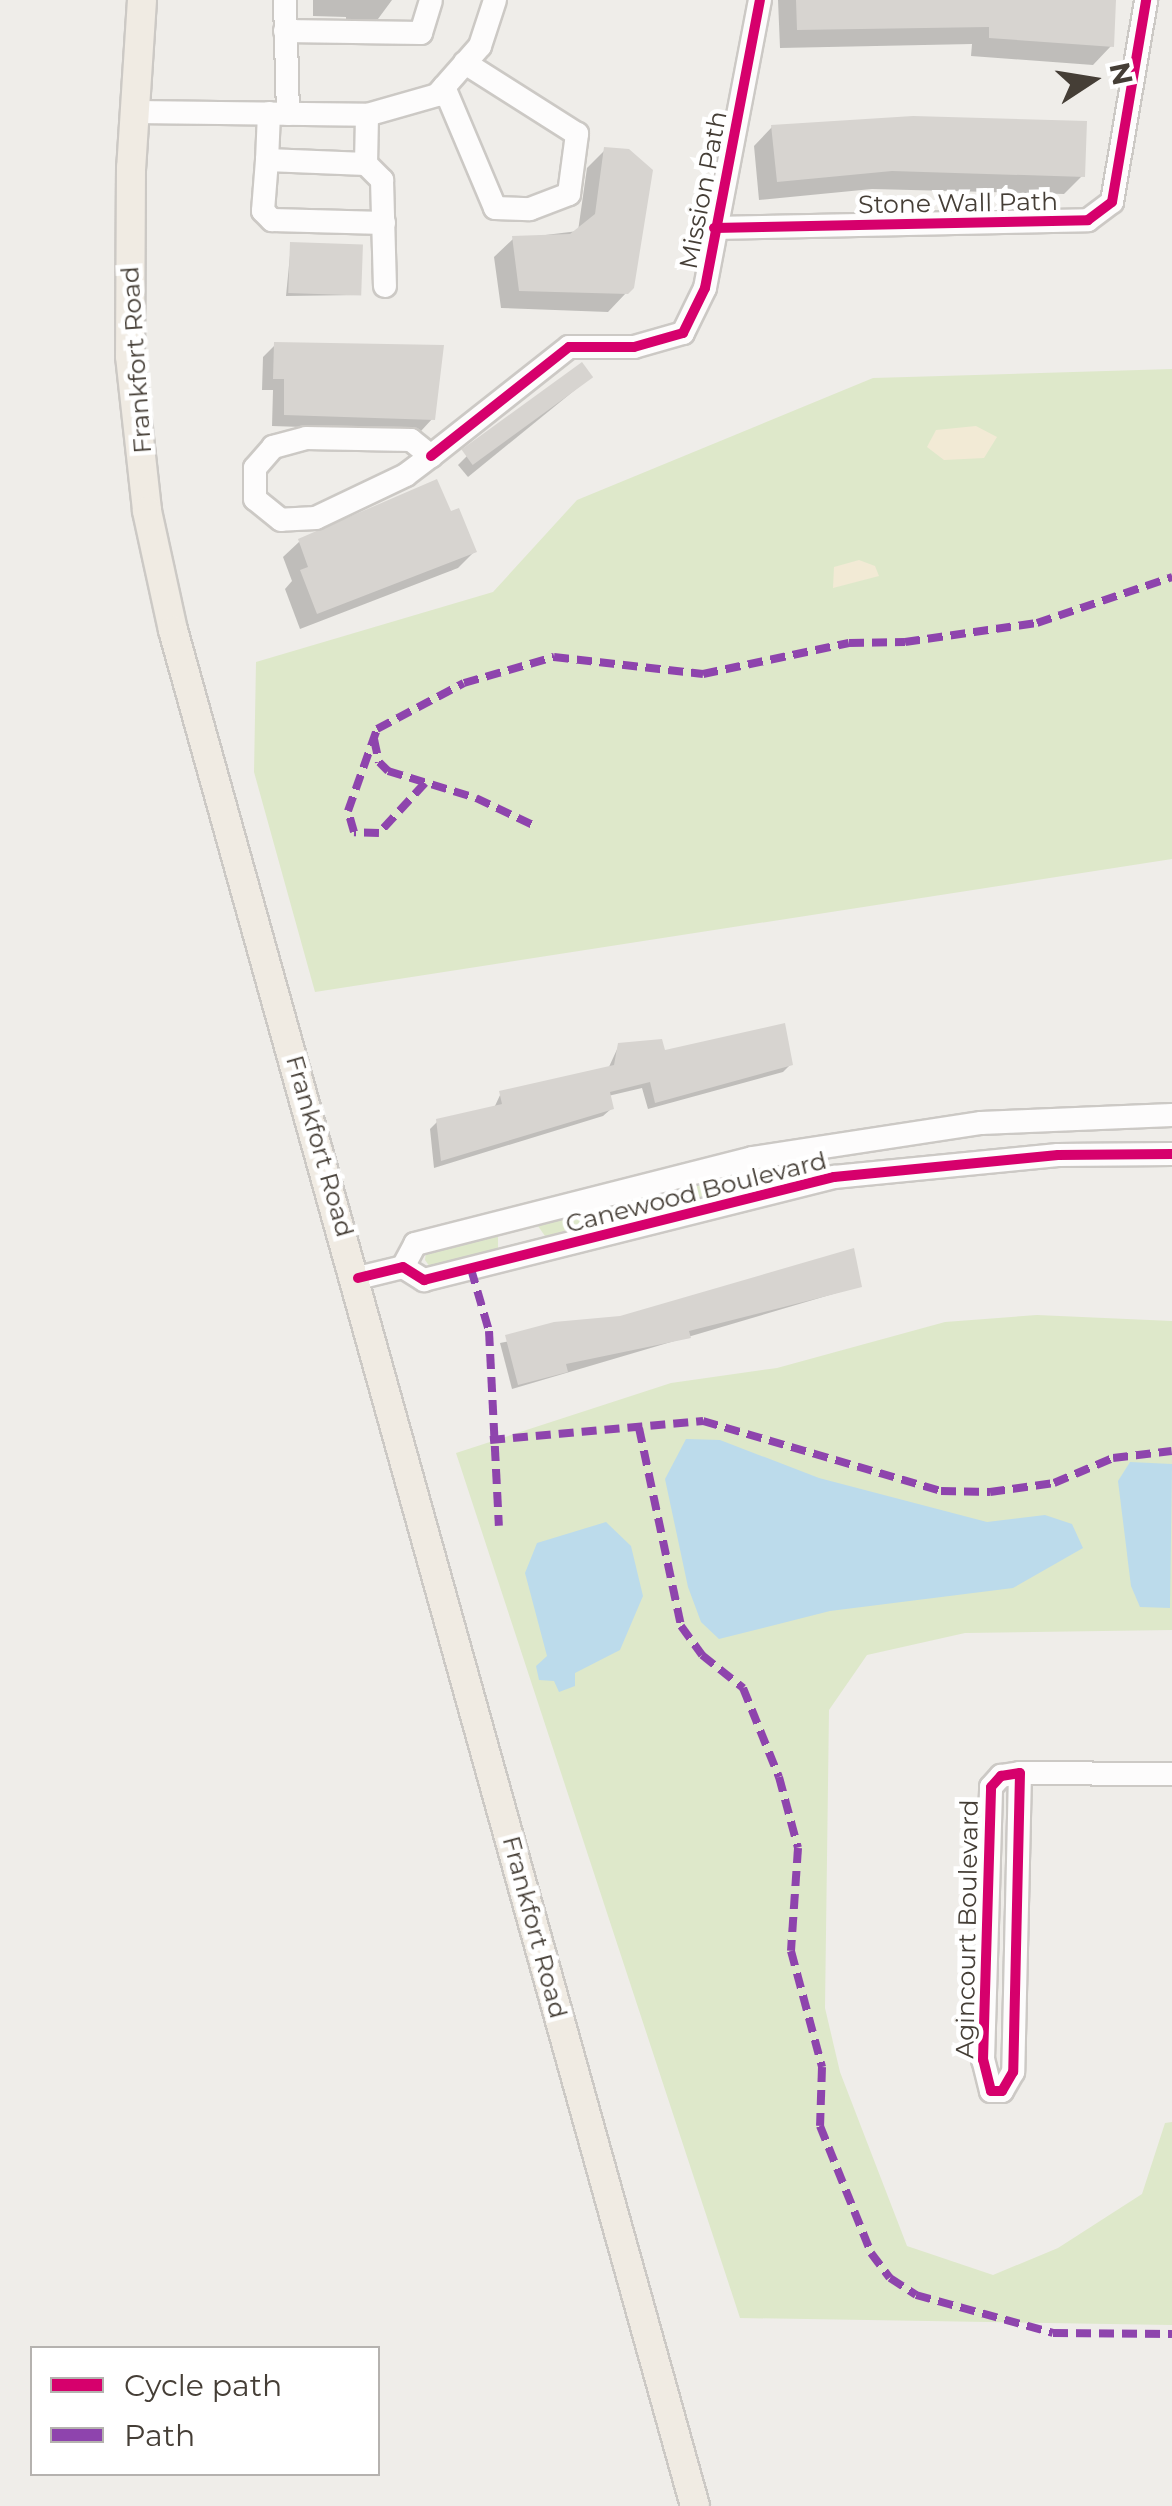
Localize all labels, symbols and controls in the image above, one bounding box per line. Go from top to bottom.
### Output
north arrow [1042,30,1142,130]
text: N [1102,59,1140,88]
street label: Mission Path [673,108,733,272]
street label: Stone Wall Path [858,186,1058,220]
street label: Frankfort Road [114,265,158,455]
street label: Frankfort Road [280,1052,360,1240]
street label: Canewood Boulevard [562,1145,830,1239]
street label: Agincourt Boulevard [950,1799,984,2059]
street label: Frankfort Road [496,1833,574,2021]
legend [30,2346,380,2476]
text: Cycle path [124,2367,282,2404]
text: Path [124,2417,195,2454]

